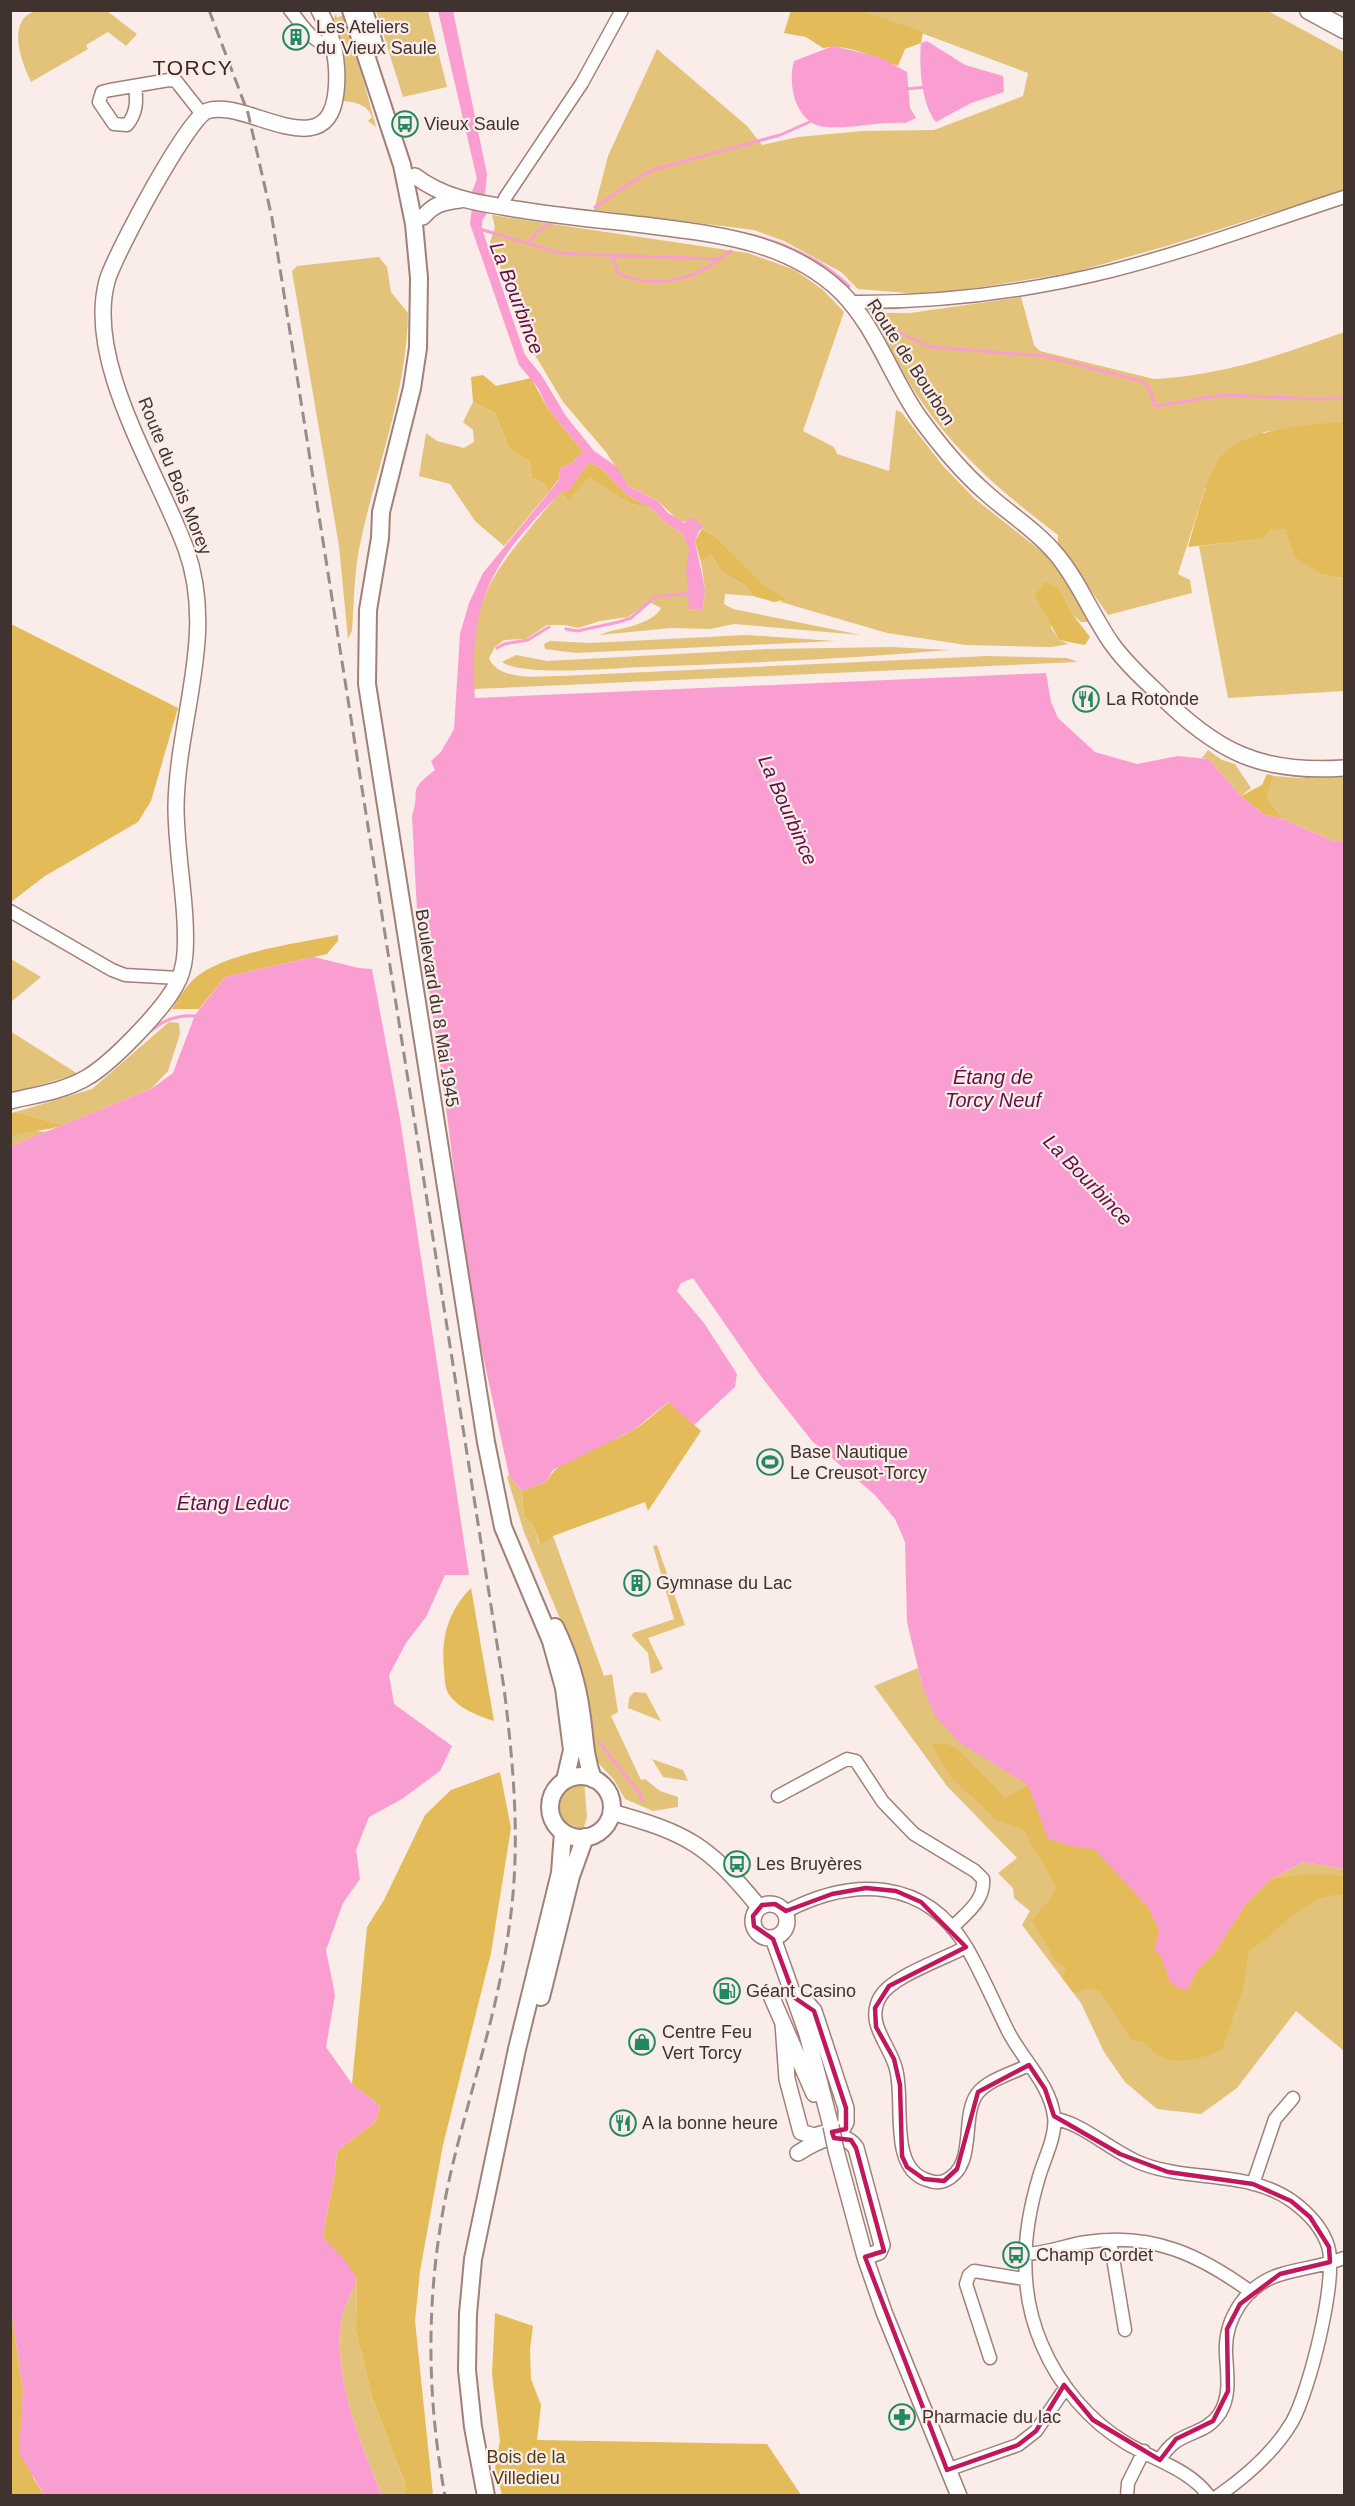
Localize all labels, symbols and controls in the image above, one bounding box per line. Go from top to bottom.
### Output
place label: Les Ateliers du Vieux Saule [316,17,437,58]
building icon: Les Ateliers du Vieux Saule [281,22,311,52]
district label: TORCY [153,56,233,79]
bus stop icon: Vieux Saule [390,109,420,139]
place label: Vieux Saule [424,114,520,134]
water label: La Bourbince [486,239,548,357]
street label: Route de Bourbon [863,295,959,429]
street label: Route du Bois Morey [134,394,216,558]
restaurant icon: La Rotonde [1071,684,1101,714]
place label: La Rotonde [1106,689,1199,709]
water label: La Bourbince [754,752,822,868]
street label: Boulevard du 8 Mai 1945 [411,908,463,1108]
water label: Étang de Torcy Neuf [945,1066,1043,1111]
water label: La Bourbince [1039,1130,1137,1230]
place label: Base Nautique Le Creusot-Torcy [790,1442,927,1483]
sports icon: Base Nautique Le Creusot-Torcy [755,1447,785,1477]
water label: Étang Leduc [177,1492,289,1514]
building icon: Gymnase du Lac [622,1568,652,1598]
place label: Gymnase du Lac [656,1573,792,1593]
bus stop icon: Les Bruyères [722,1849,752,1879]
place label: Les Bruyères [756,1854,862,1874]
fuel station icon: Géant Casino [712,1976,742,2006]
place label: Géant Casino [746,1981,856,2001]
place label: Centre Feu Vert Torcy [662,2022,752,2063]
shop icon: Centre Feu Vert Torcy [627,2027,657,2057]
restaurant icon: A la bonne heure [608,2108,638,2138]
place label: A la bonne heure [642,2113,778,2133]
bus stop icon: Champ Cordet [1001,2240,1031,2270]
place label: Champ Cordet [1036,2245,1153,2265]
pharmacy icon: Pharmacie du lac [887,2402,917,2432]
place label: Pharmacie du lac [922,2407,1061,2427]
park label: Bois de la Villedieu [486,2447,567,2488]

